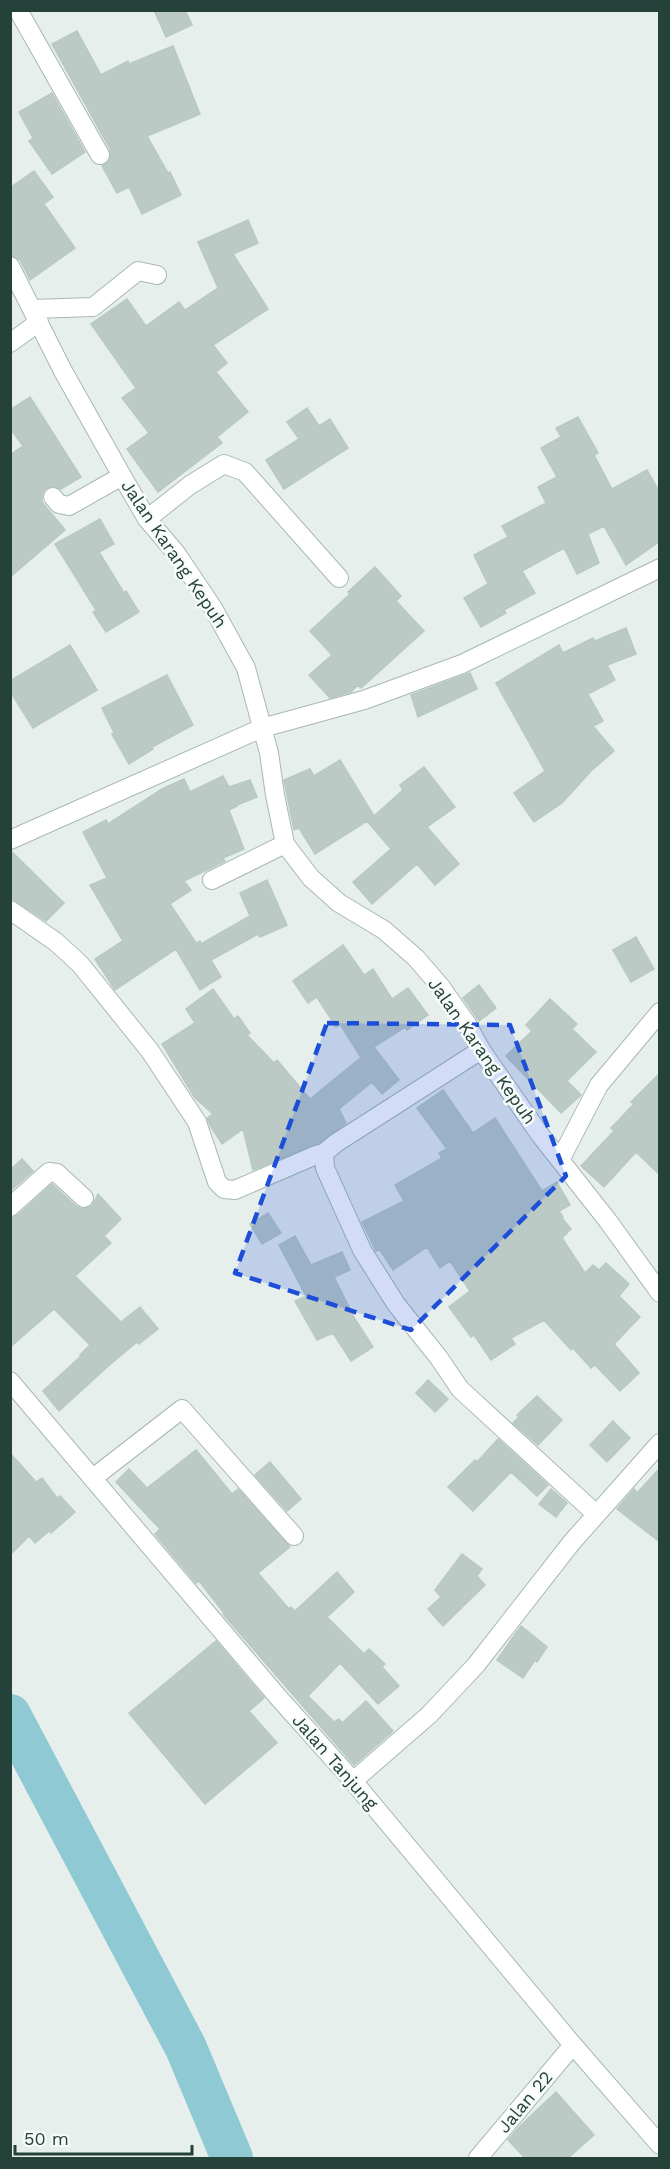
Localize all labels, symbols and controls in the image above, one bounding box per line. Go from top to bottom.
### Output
street label: Jalan Karang Kepuh [117,476,232,632]
street label: Jalan Karang Kepuh [424,973,541,1128]
street label: Jalan Tanjung [288,1710,383,1814]
street label: Jalan 22 [493,2067,556,2137]
scale bar [15,2118,192,2156]
text: 50 m [24,2128,69,2149]

